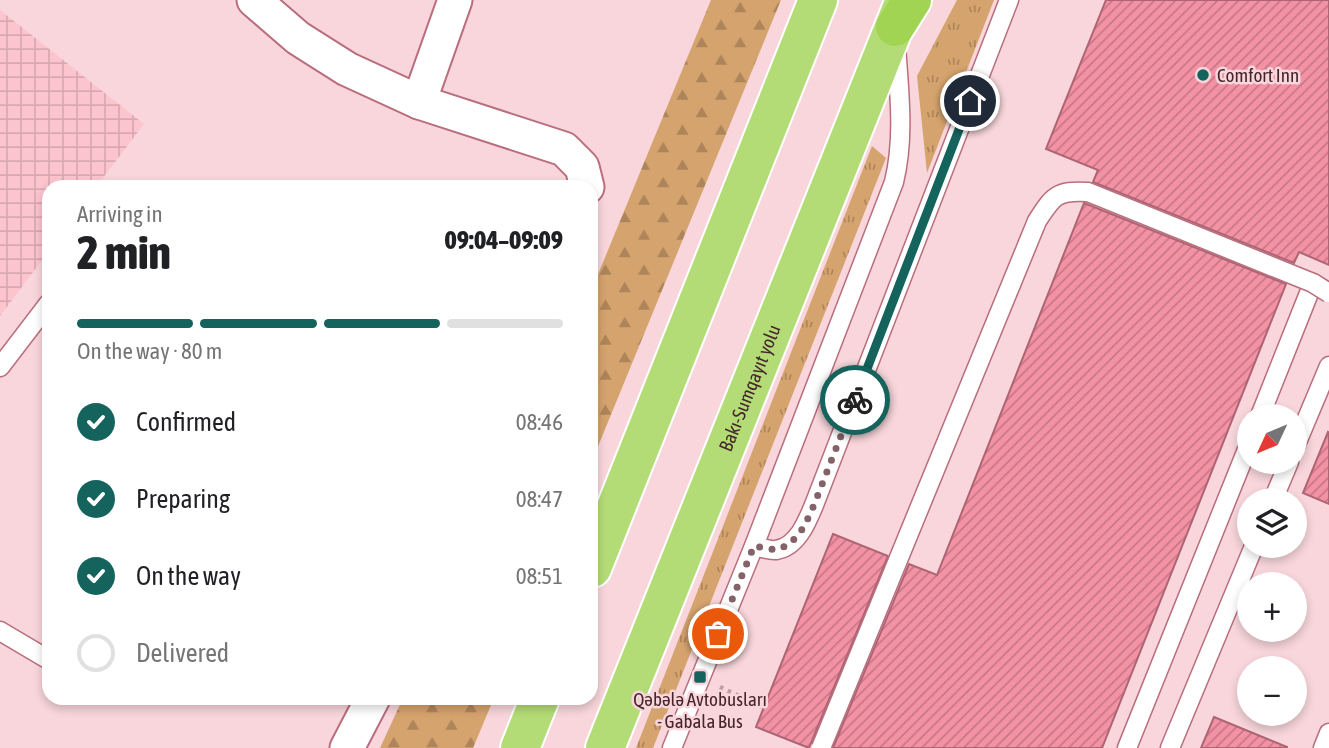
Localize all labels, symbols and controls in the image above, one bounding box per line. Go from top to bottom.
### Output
place label: Comfort Inn [1217,64,1299,86]
marker: Comfort Inn [1195,67,1211,83]
pin [940,71,1000,131]
icon: home [951,82,989,120]
text: Arriving in [77,201,163,227]
text: 09:04–09:09 [445,225,563,255]
text: 2 min [77,226,171,279]
street label: Bakı-Sumqayıt yolu [714,321,785,454]
text: On the way · 80 m [77,338,222,364]
courier [820,365,890,435]
icon: bike [836,381,874,419]
icon: check [77,403,115,441]
north arrow [1237,404,1307,474]
map controls [1237,404,1307,726]
text: Confirmed [136,407,236,437]
text: 08:46 [516,409,563,435]
icon: check [77,480,115,518]
text: Preparing [136,484,230,514]
text: 08:47 [516,486,563,512]
button: layers [1237,488,1307,558]
icon: check [77,557,115,595]
text: On the way [136,561,241,591]
text: 08:51 [516,563,563,589]
button: + [1237,572,1307,642]
pin [688,604,748,664]
icon: bag [699,615,737,653]
text: Delivered [136,638,229,668]
button: − [1237,656,1307,726]
marker: Qəbələ Avtobusları - Gabala Bus [692,669,708,685]
place label: Qəbələ Avtobusları - Gabala Bus [633,688,767,732]

